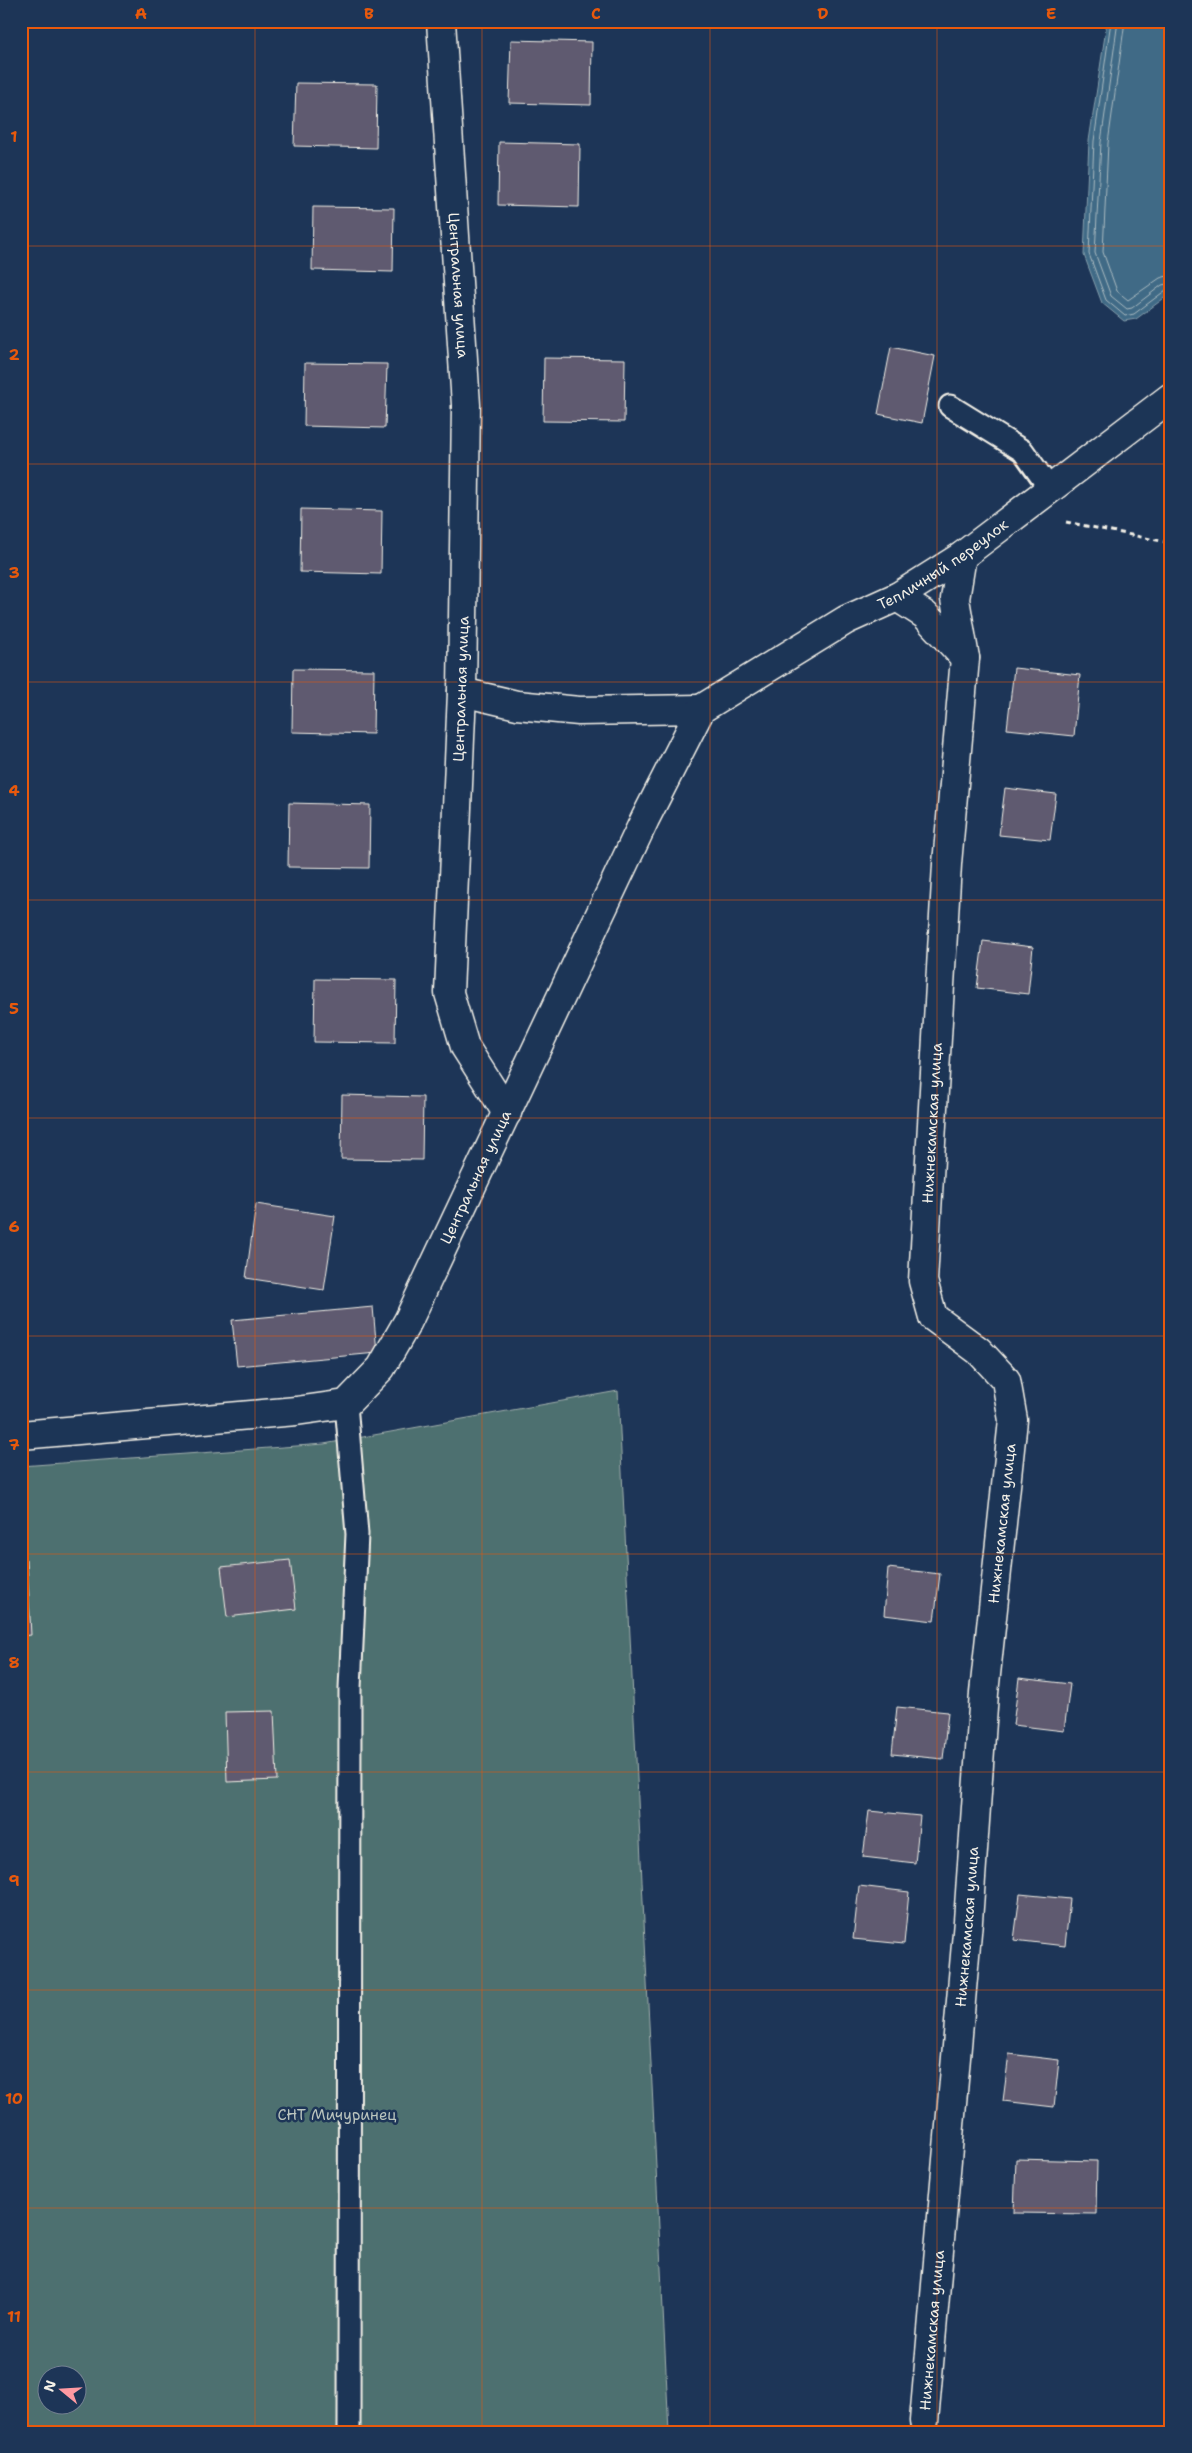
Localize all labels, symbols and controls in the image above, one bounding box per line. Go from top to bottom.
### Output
text: A [135,3,147,24]
text: B [364,3,374,24]
text: C [591,3,601,24]
text: D [817,3,829,24]
text: E [1046,3,1056,24]
text: 1 [10,126,18,147]
street label: Центральная улица [443,212,473,360]
text: 2 [8,344,20,365]
street label: Тепличный переулок [874,515,1012,614]
text: 3 [8,562,20,583]
street label: Центральная улица [448,615,474,762]
text: 4 [8,780,20,801]
text: 5 [9,998,19,1019]
street label: Нижнекамская улица [917,1041,947,1204]
street label: Центральная улица [436,1106,516,1247]
text: 6 [8,1216,20,1237]
text: 7 [8,1434,20,1455]
street label: Нижнекамская улица [984,1442,1021,1605]
text: 8 [8,1652,20,1673]
street label: Нижнекамская улица [950,1845,983,2008]
text: 9 [8,1870,20,1891]
text: 10 [5,2088,23,2109]
park label: СНТ Мичуринец [277,2105,397,2125]
street label: Нижнекамская улица [915,2249,949,2411]
text: 11 [7,2306,21,2327]
north arrow [38,2366,88,2416]
text: N [39,2378,60,2394]

